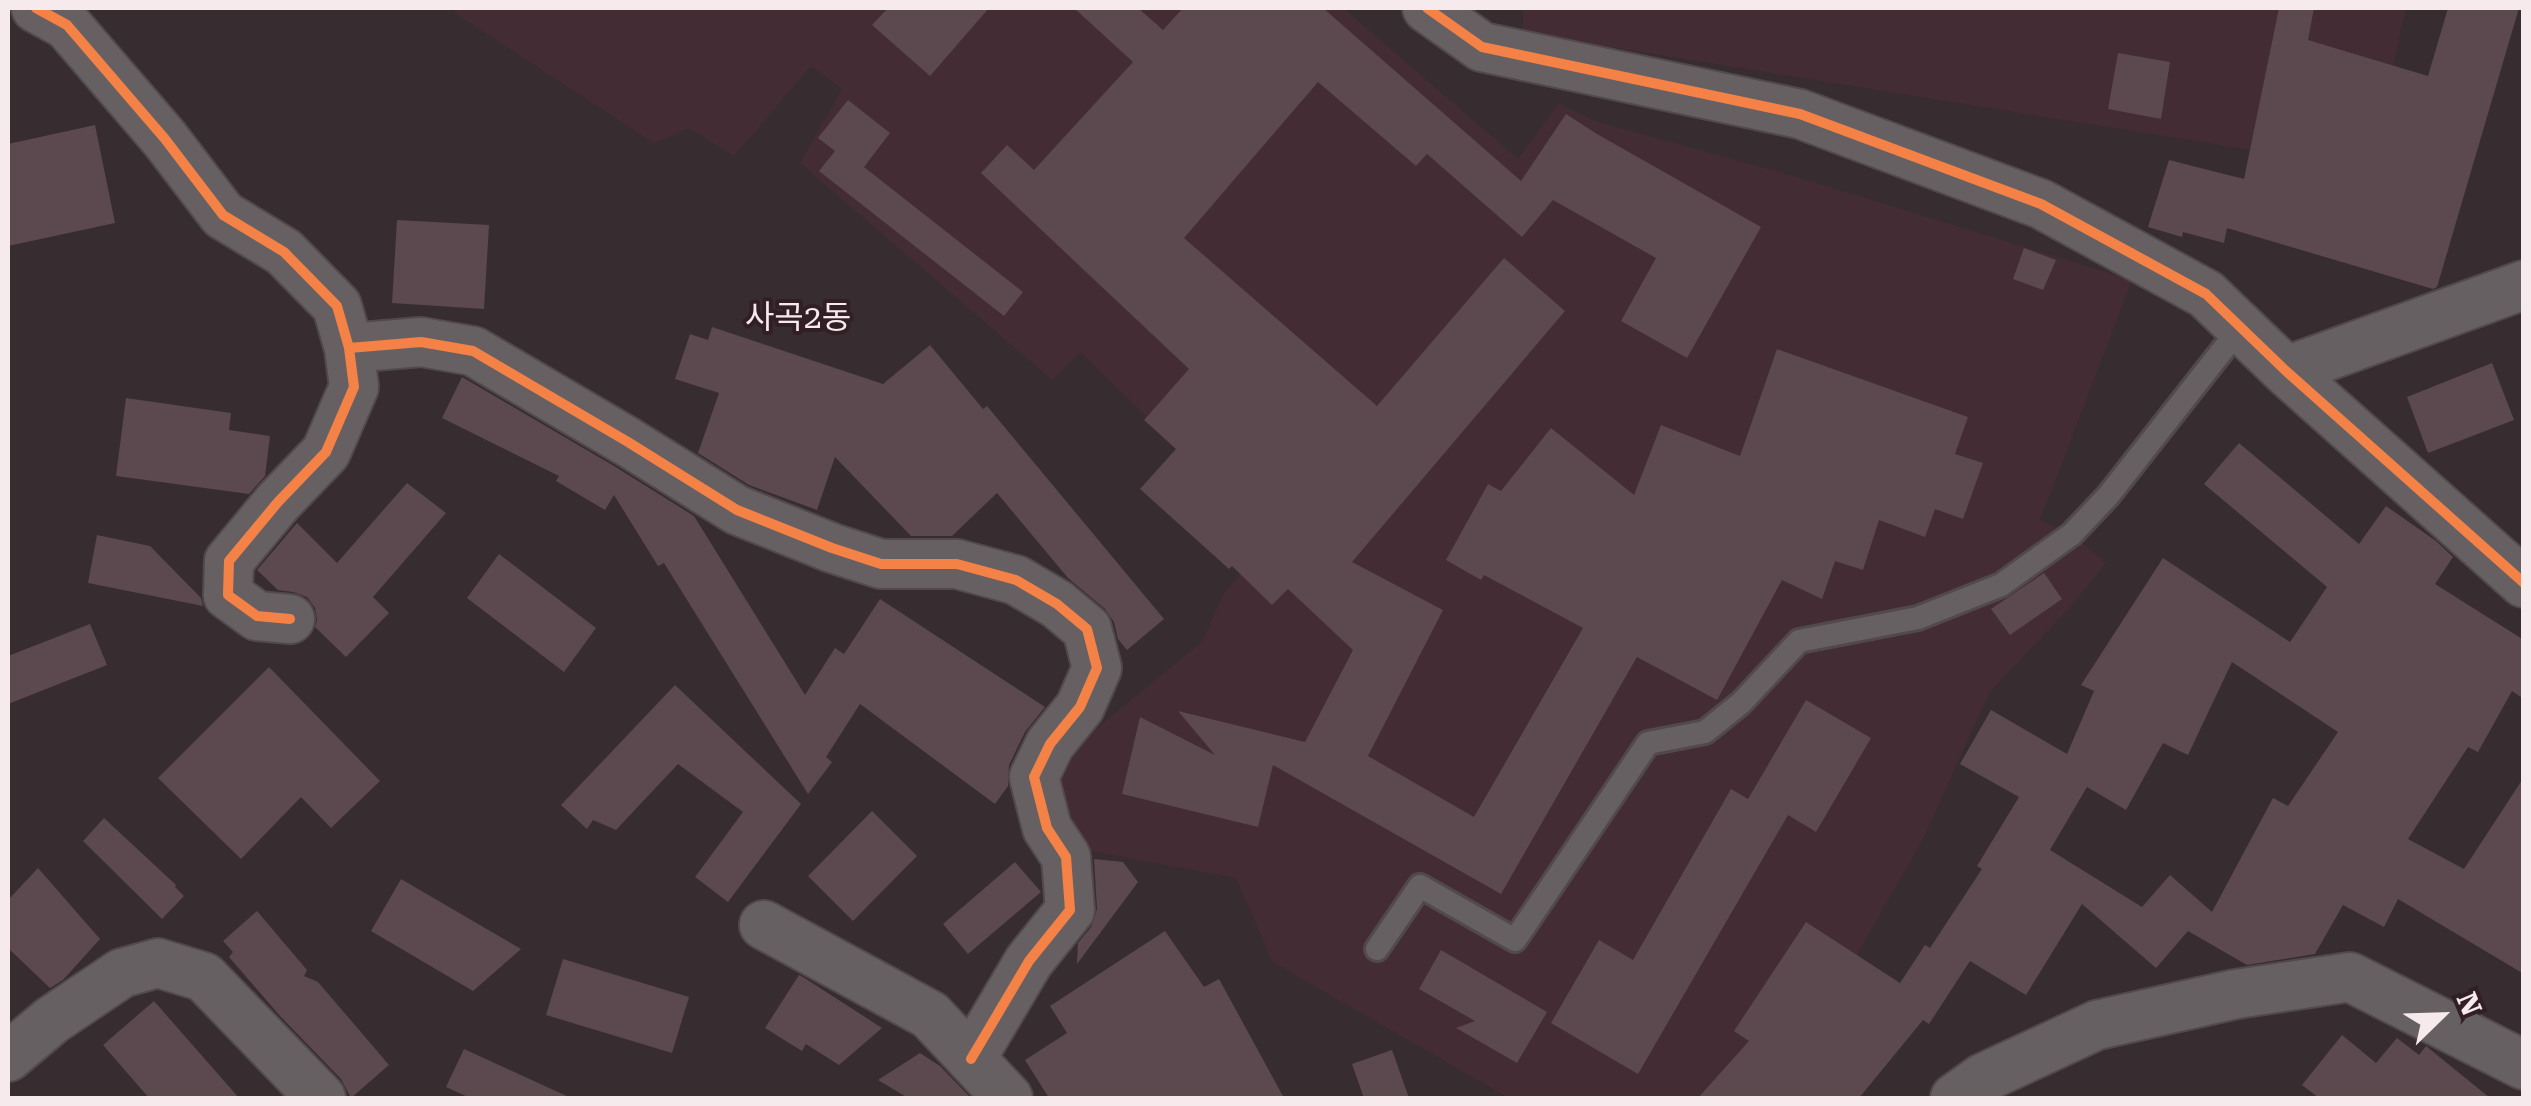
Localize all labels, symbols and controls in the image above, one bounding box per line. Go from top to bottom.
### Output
district label: 사곡2동 [745,300,851,338]
north arrow [2391,966,2491,1066]
text: N [2450,988,2488,1020]

